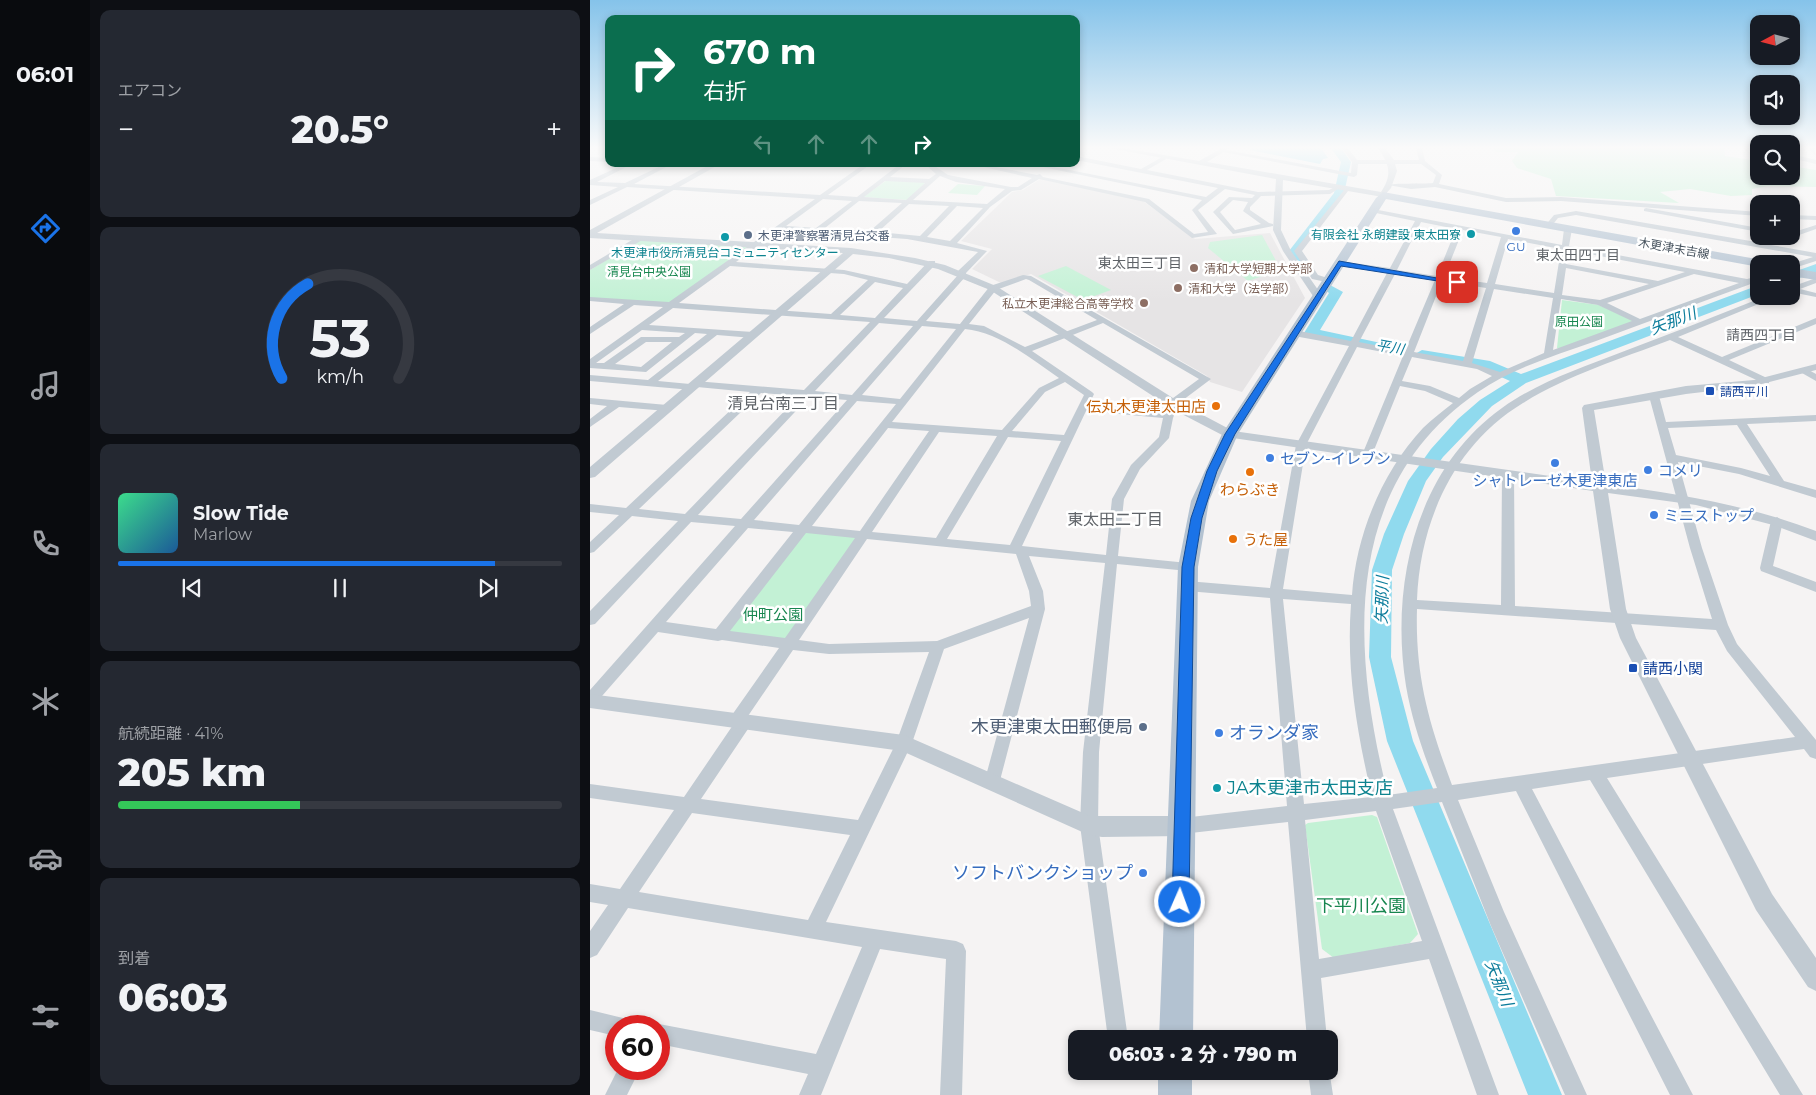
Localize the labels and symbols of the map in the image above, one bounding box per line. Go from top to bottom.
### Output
north arrow [1750,15,1800,65]
marker: GU [1510,225,1522,237]
place label: 有限会社 永朗建設 東太田寮 [1311,227,1461,242]
place label: 木更津警察署清見台交番 [758,228,890,243]
marker: 有限会社 永朗建設 東太田寮 [1465,228,1477,240]
marker: 木更津警察署清見台交番 [742,229,754,241]
marker: 木更津市役所清見台コミュニティセンター [719,231,731,243]
street label: 木更津末吉線 [1637,234,1711,262]
place label: GU [1507,239,1525,254]
place label: 木更津市役所清見台コミュニティセンター [611,245,839,260]
district label: 東太田四丁目 [1536,246,1620,264]
district label: 東太田三丁目 [1098,254,1182,272]
place label: 清和大学短期大学部 [1204,261,1312,276]
pin [1436,261,1478,303]
marker: 清和大学短期大学部 [1188,262,1200,274]
park label: 清見台中央公園 [607,264,691,279]
place label: 清和大学（法学部） [1188,281,1296,296]
marker: 清和大学（法学部） [1172,282,1184,294]
place label: 私立木更津総合高等学校 [1002,296,1134,311]
marker: 私立木更津総合高等学校 [1138,297,1150,309]
water label: 矢那川 [1647,303,1701,338]
park label: 原田公園 [1555,314,1603,329]
district label: 請西四丁目 [1726,326,1796,344]
water label: 平川 [1375,336,1407,359]
place label: 請西平川 [1720,384,1768,399]
marker: 請西平川 [1704,385,1716,397]
district label: 清見台南三丁目 [727,394,839,413]
place label: 伝丸木更津太田店 [1086,397,1206,416]
marker: 伝丸木更津太田店 [1210,400,1222,412]
place label: セブン-イレブン [1280,449,1391,468]
marker: セブン-イレブン [1264,452,1276,464]
marker: シャトレーゼ木更津東店 [1549,457,1561,469]
place label: コメリ [1658,461,1703,480]
marker: コメリ [1642,464,1654,476]
marker: わらぶき [1244,466,1256,478]
place label: シャトレーゼ木更津東店 [1472,471,1638,490]
place label: わらぶき [1220,480,1280,499]
place label: ミニストップ [1664,506,1754,525]
marker: ミニストップ [1648,509,1660,521]
district label: 東太田二丁目 [1067,510,1163,529]
place label: うた屋 [1243,530,1288,549]
marker: うた屋 [1227,533,1239,545]
water label: 矢那川 [1372,574,1392,624]
park label: 仲町公園 [743,605,803,624]
place label: 請西小関 [1643,659,1703,678]
marker: 請西小関 [1627,662,1639,674]
place label: 木更津東太田郵便局 [971,716,1133,738]
marker: 木更津東太田郵便局 [1137,721,1149,733]
place label: オランダ家 [1229,722,1319,744]
marker: オランダ家 [1213,727,1225,739]
place label: JA木更津市太田支店 [1226,777,1393,799]
marker: JA木更津市太田支店 [1211,782,1223,794]
place label: ソフトバンクショップ [952,862,1133,884]
marker: ソフトバンクショップ [1137,867,1149,879]
position arrow [1153,875,1205,927]
park label: 下平川公園 [1316,895,1406,917]
water label: 矢那川 [1481,957,1518,1011]
speed limit sign: 60 [605,1015,670,1080]

